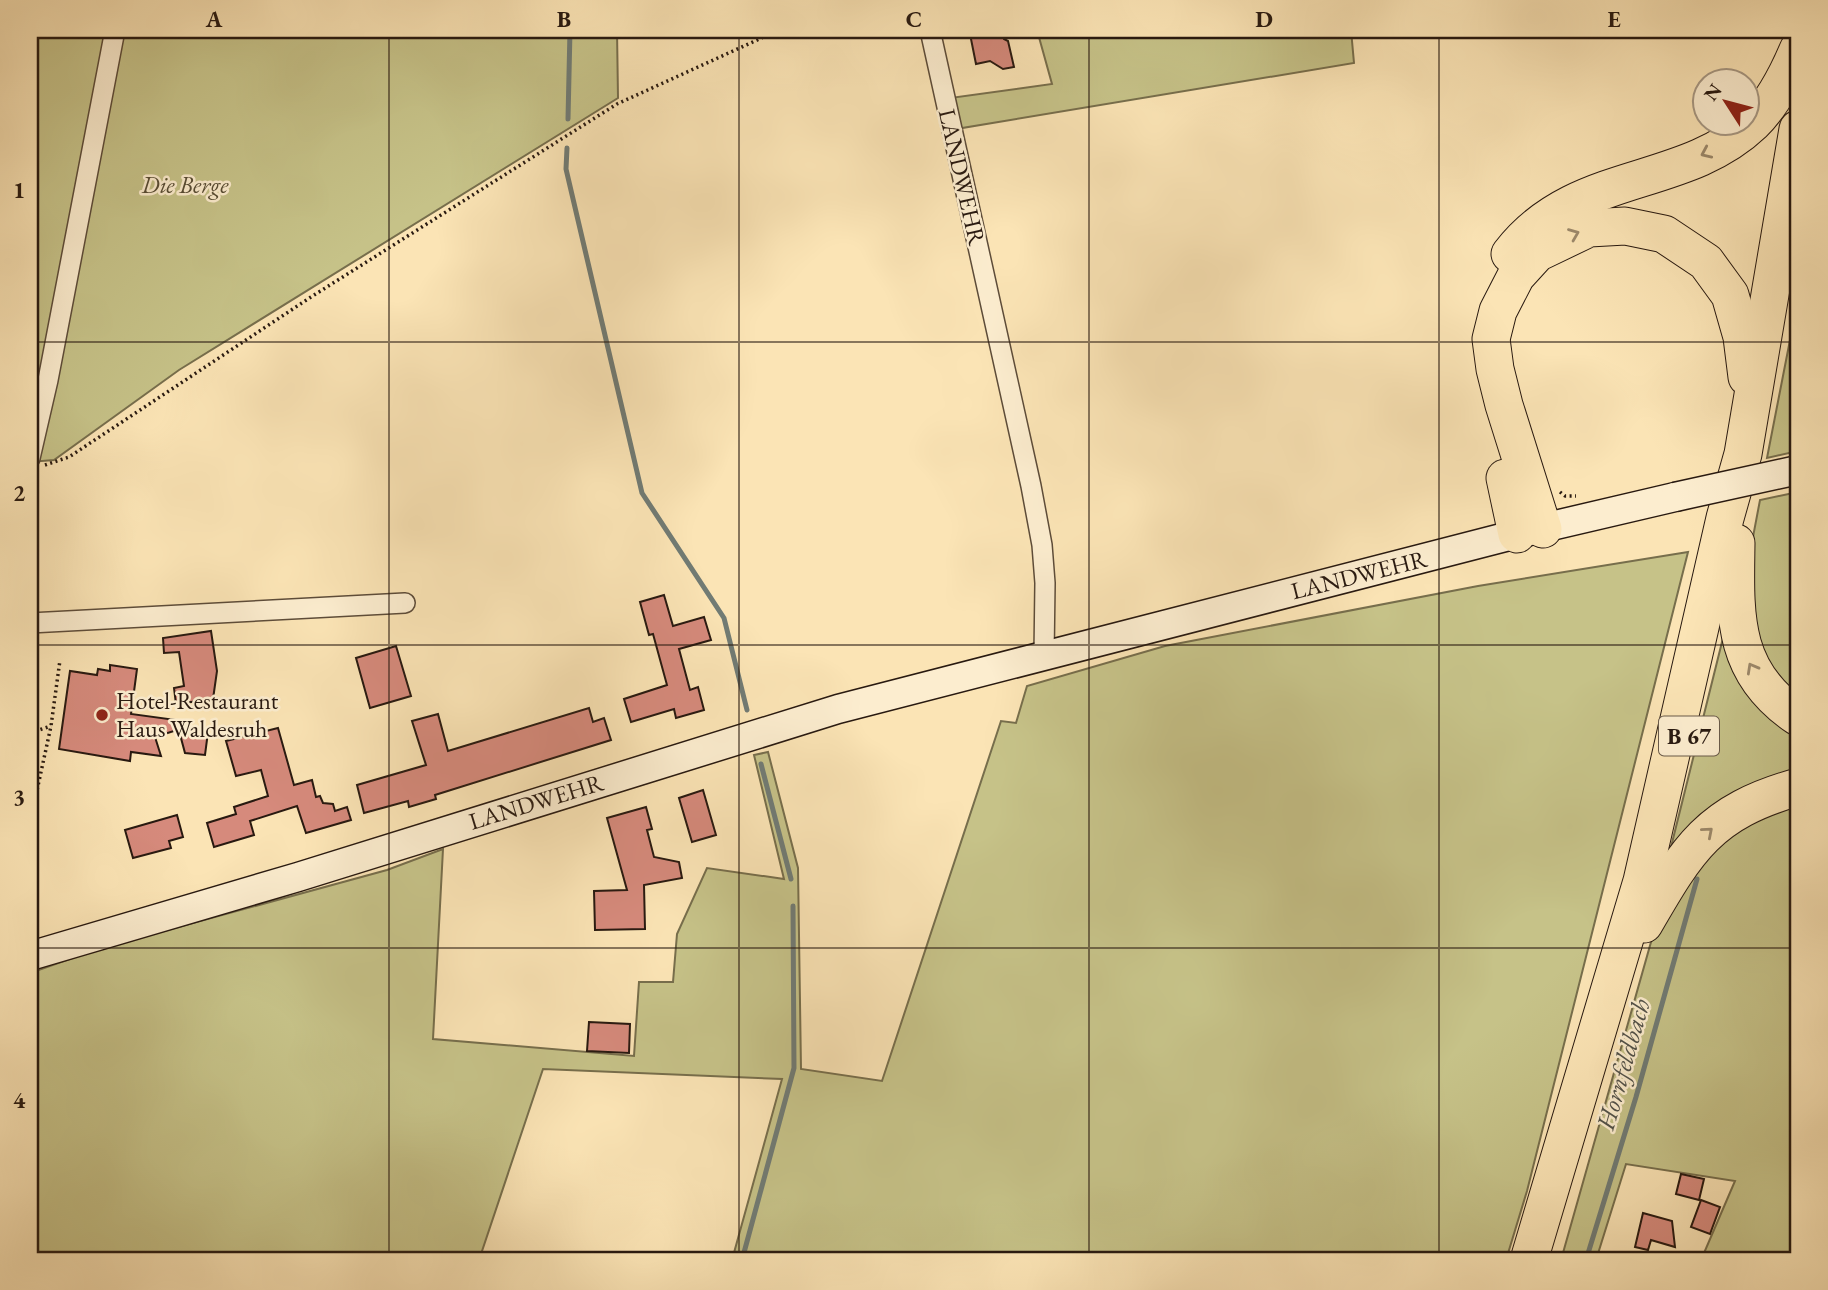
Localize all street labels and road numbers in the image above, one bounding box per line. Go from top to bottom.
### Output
street label: LANDWEHR [932,106,993,249]
street label: LANDWEHR [1288,542,1431,606]
road number: B 67 [1659,716,1719,756]
street label: LANDWEHR [465,766,608,837]

